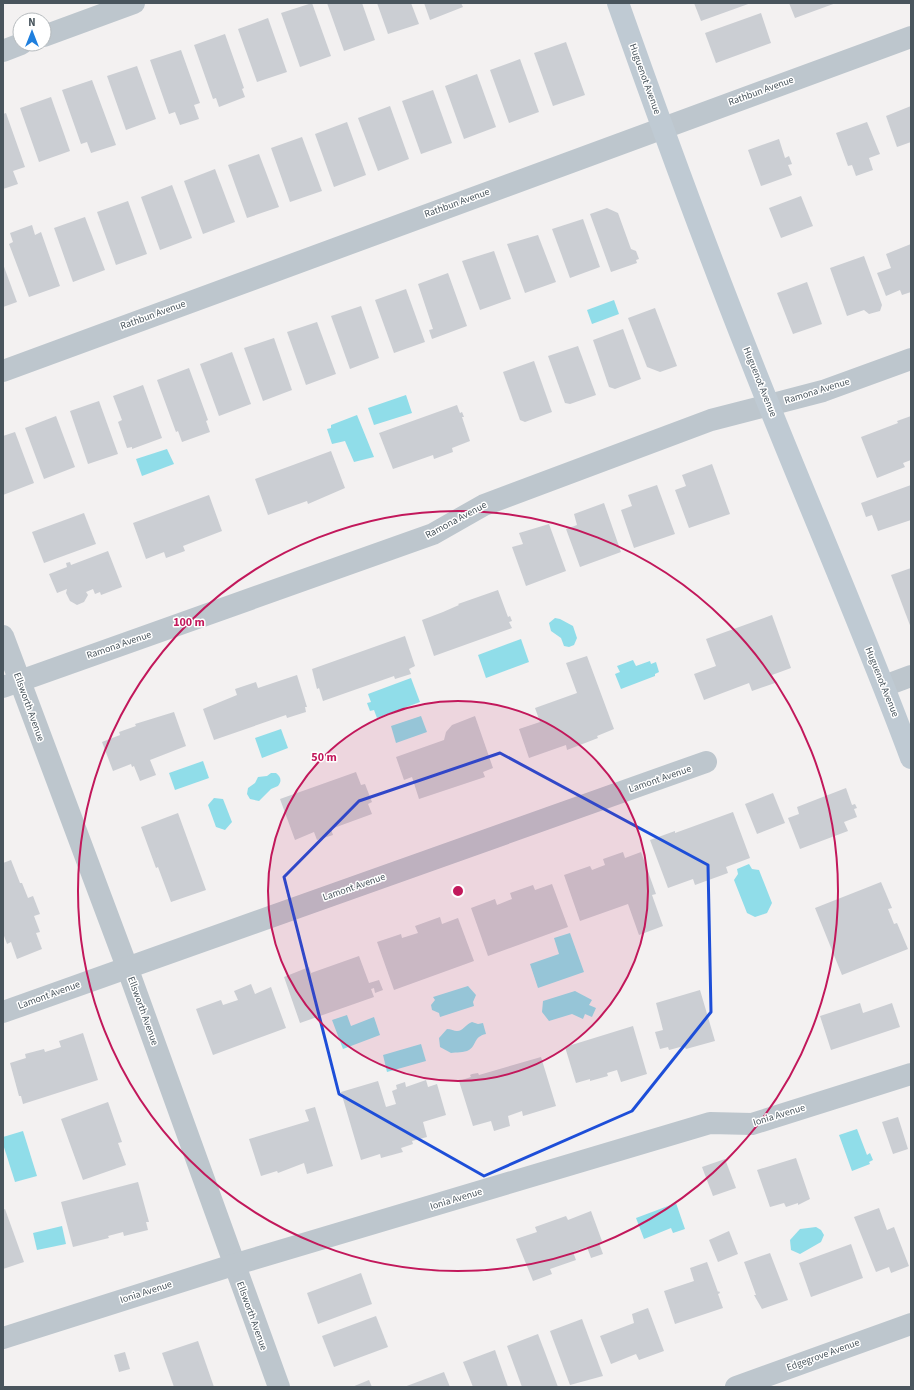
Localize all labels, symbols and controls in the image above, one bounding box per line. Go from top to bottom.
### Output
north arrow [12,12,52,52]
text: N [28,15,36,30]
street label: Huguenot Avenue [626,42,664,116]
street label: Rathbun Avenue [726,73,796,109]
street label: Rathbun Avenue [422,185,492,221]
street label: Rathbun Avenue [118,297,188,333]
street label: Huguenot Avenue [740,345,780,419]
street label: Ramona Avenue [783,374,851,408]
street label: Ramona Avenue [423,498,489,542]
text: 100 m [173,614,205,631]
street label: Ramona Avenue [85,627,153,663]
street label: Huguenot Avenue [862,645,902,719]
street label: Ellsworth Avenue [10,671,48,743]
text: 50 m [311,749,337,766]
street label: Lamont Avenue [627,762,693,796]
street label: Lamont Avenue [321,870,387,904]
centre of rings [451,884,465,898]
street label: Ellsworth Avenue [124,975,162,1047]
street label: Lamont Avenue [16,977,82,1013]
street label: Ionia Avenue [751,1100,807,1130]
street label: Ionia Avenue [428,1184,484,1214]
street label: Ionia Avenue [118,1277,174,1307]
street label: Ellsworth Avenue [233,1280,271,1352]
street label: Edgegrove Avenue [785,1335,861,1375]

